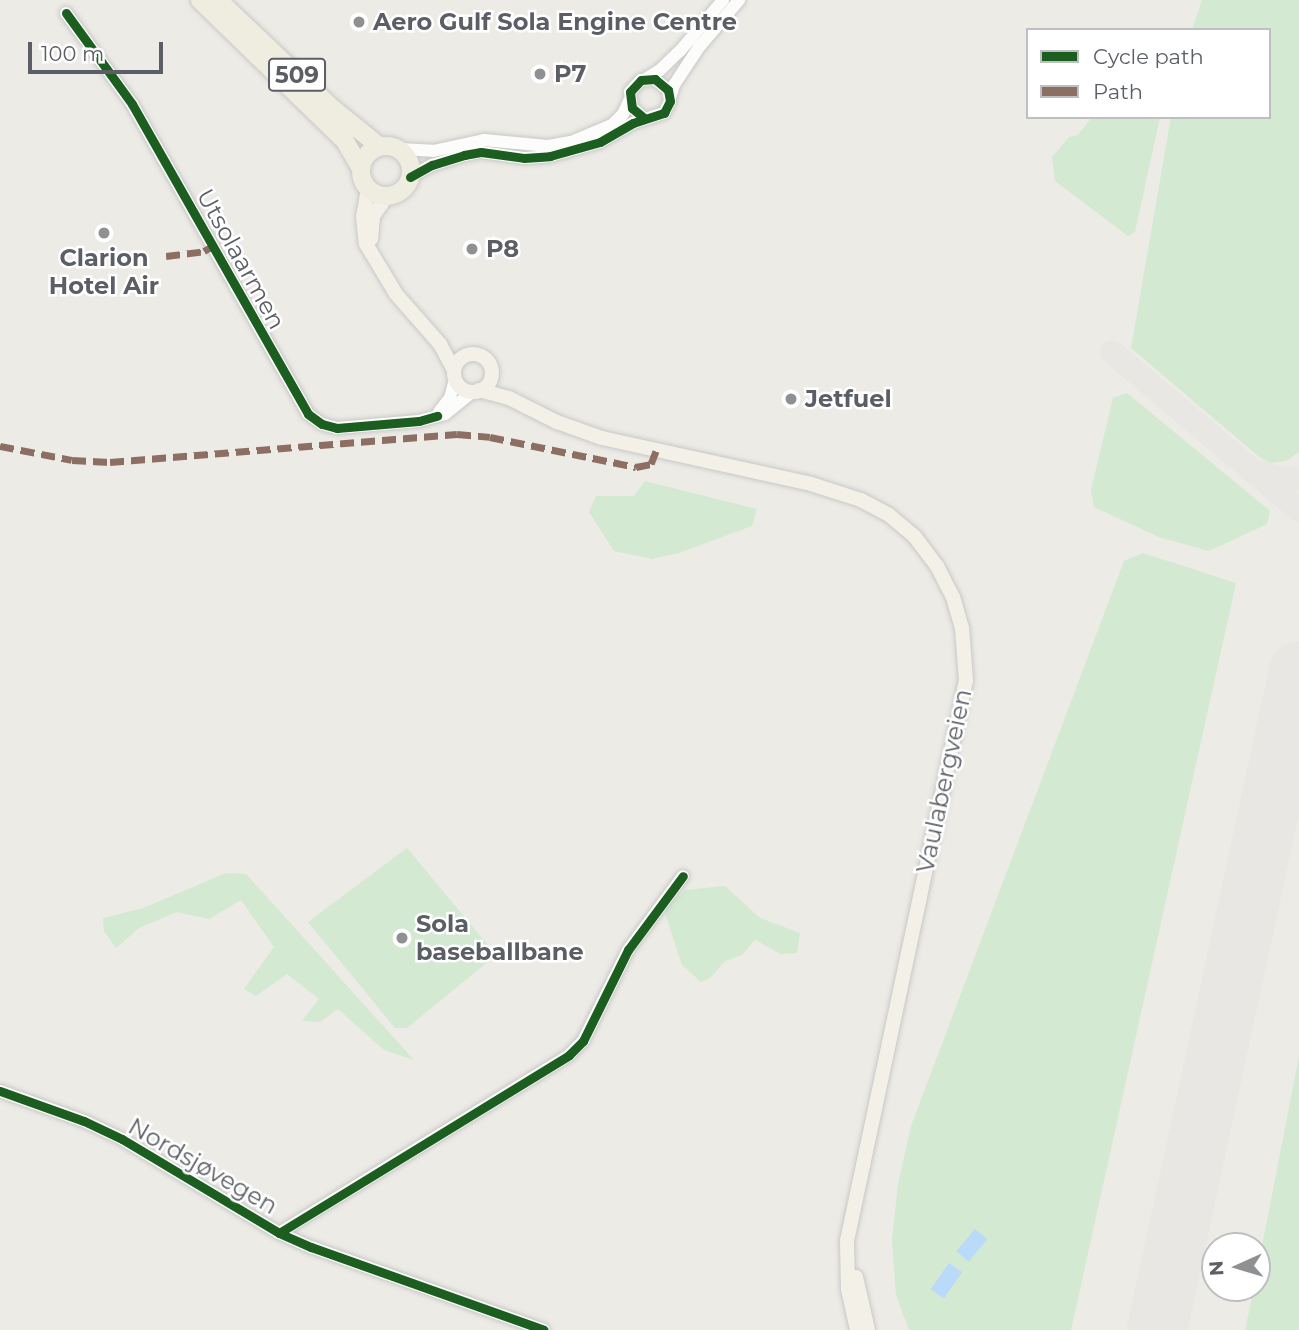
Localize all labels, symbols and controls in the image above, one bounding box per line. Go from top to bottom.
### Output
place label: Aero Gulf Sola Engine Centre [373,8,737,36]
marker: Aero Gulf Sola Engine Centre [351,14,367,30]
scale bar [32,28,166,72]
legend [1026,28,1271,119]
text: 100 m [41,41,104,66]
text: Cycle path [1093,44,1204,69]
road number: 509 [267,55,327,94]
place label: P7 [554,60,586,88]
marker: P7 [532,66,548,82]
text: Path [1093,79,1143,104]
street label: Utsolaarmen [191,184,291,334]
marker: Clarion Hotel Air [96,225,112,241]
place label: P8 [486,235,519,263]
marker: P8 [464,241,480,257]
place label: Clarion Hotel Air [49,244,159,300]
place label: Jetfuel [805,385,892,413]
marker: Jetfuel [783,391,799,407]
street label: Vaulabergveien [910,686,978,876]
place label: Sola baseballbane [416,910,584,966]
marker: Sola baseballbane [394,930,410,946]
street label: Nordsjøvegen [123,1112,283,1220]
north arrow [1201,1232,1271,1302]
text: N [1205,1260,1229,1277]

